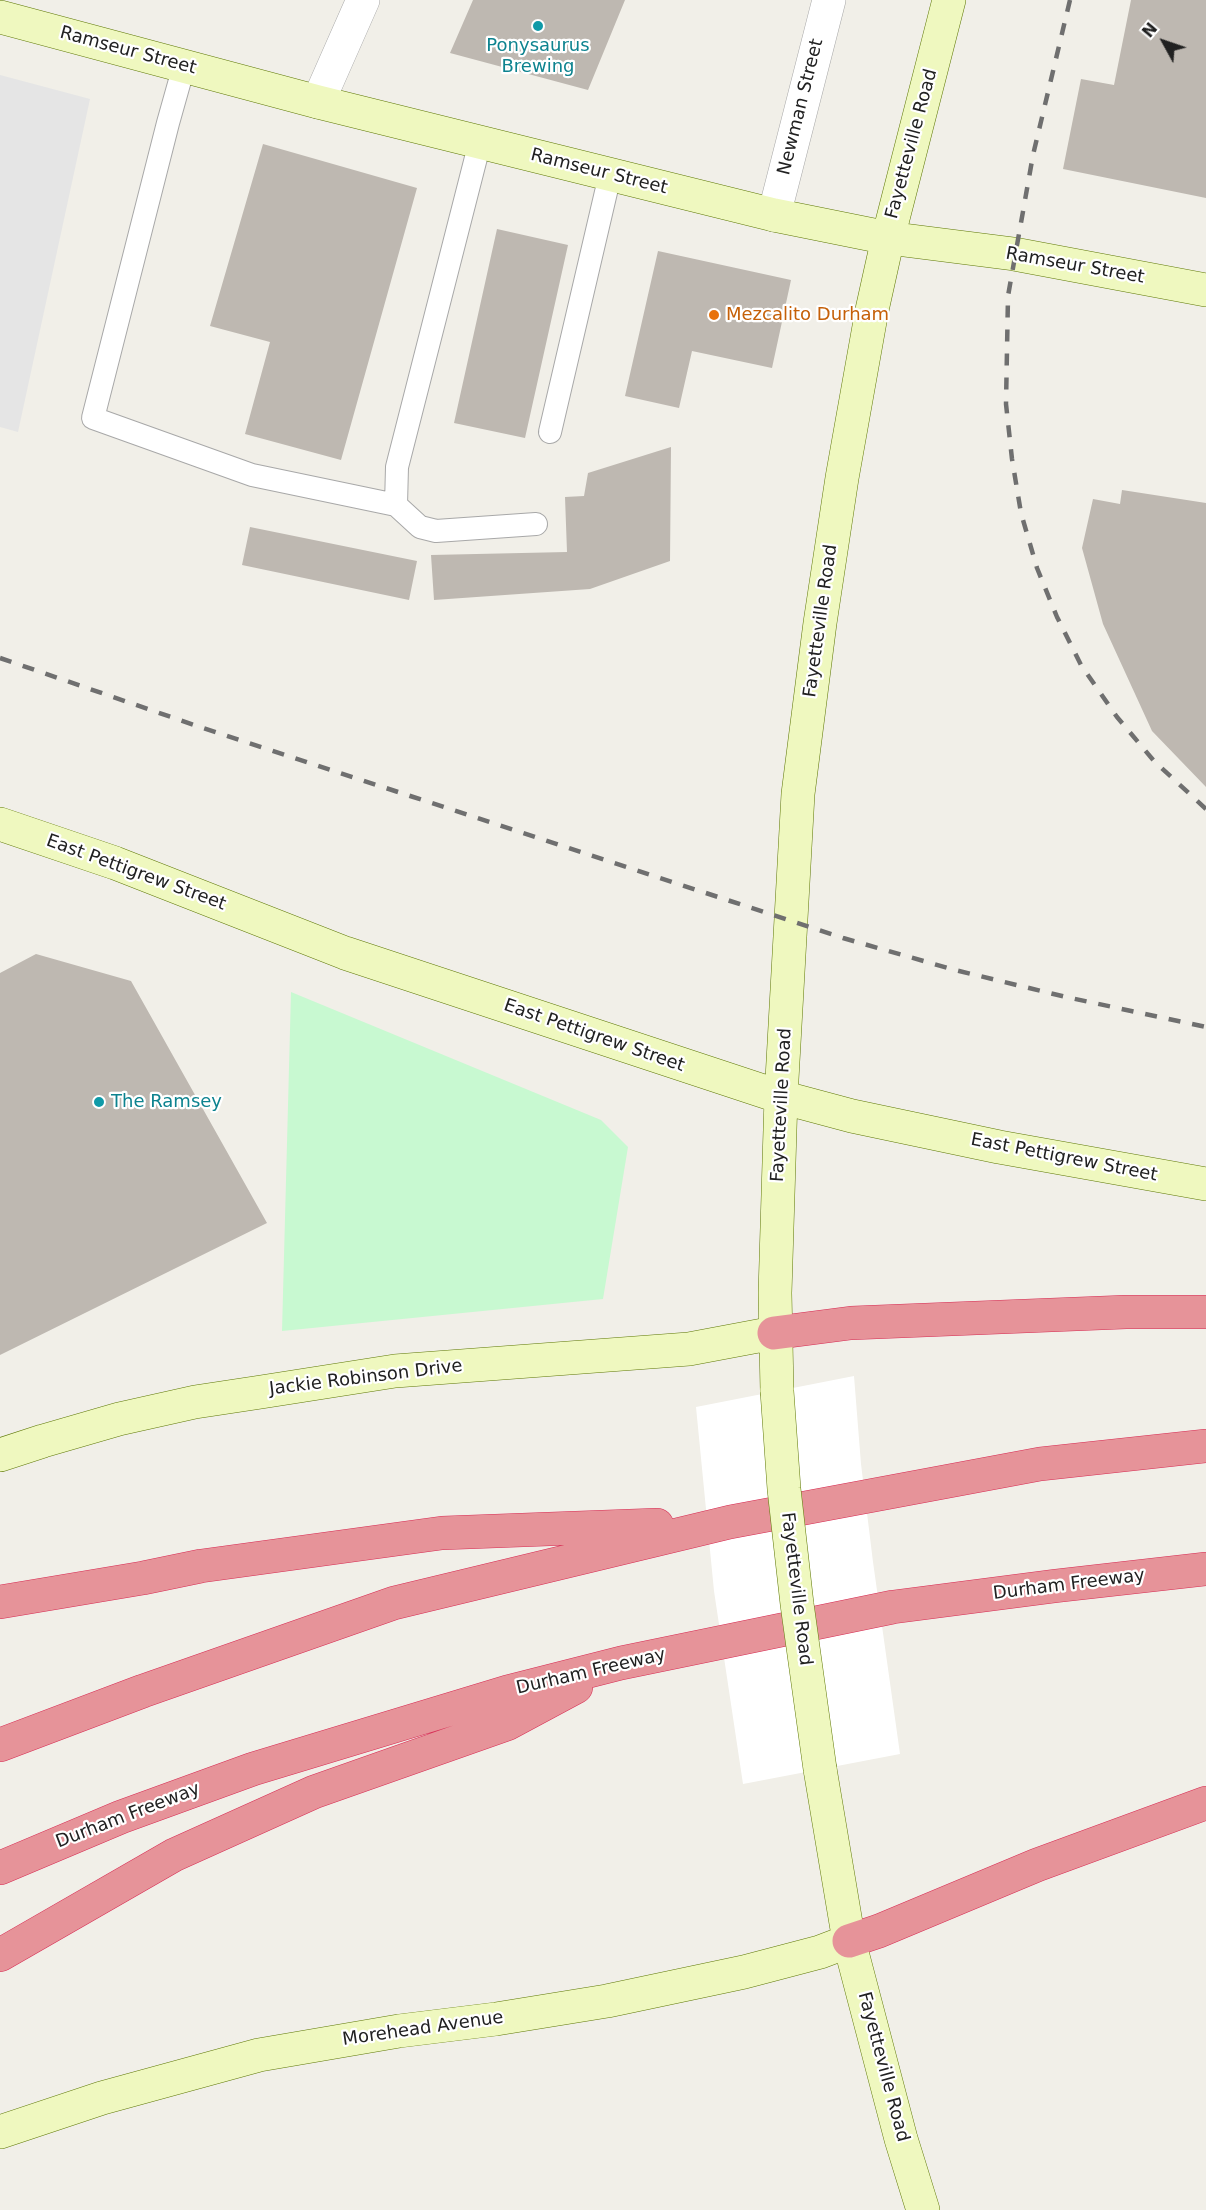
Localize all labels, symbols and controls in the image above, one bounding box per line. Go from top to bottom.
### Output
north arrow [1134,12,1194,72]
marker: Ponysaurus Brewing [531,19,545,33]
text: N [1138,19,1161,41]
street label: Ramseur Street [57,22,199,80]
place label: Ponysaurus Brewing [486,35,590,78]
street label: Newman Street [774,37,828,177]
street label: Fayetteville Road [882,67,942,221]
street label: Ramseur Street [528,145,670,199]
street label: Ramseur Street [1004,243,1146,289]
place label: Mezcalito Durham [726,304,889,326]
marker: Mezcalito Durham [707,308,721,322]
street label: Fayetteville Road [800,543,842,699]
street label: East Pettigrew Street [43,830,229,916]
street label: East Pettigrew Street [501,995,687,1077]
street label: Fayetteville Road [767,1027,797,1183]
place label: The Ramsey [111,1091,222,1113]
marker: The Ramsey [92,1095,106,1109]
street label: East Pettigrew Street [969,1129,1159,1187]
street label: Jackie Robinson Drive [268,1355,464,1401]
street label: Fayetteville Road [776,1511,816,1667]
street label: Durham Freeway [992,1565,1146,1605]
street label: Durham Freeway [514,1644,668,1700]
street label: Durham Freeway [53,1779,203,1853]
street label: Fayetteville Road [853,1990,913,2144]
street label: Morehead Avenue [341,2007,505,2051]

